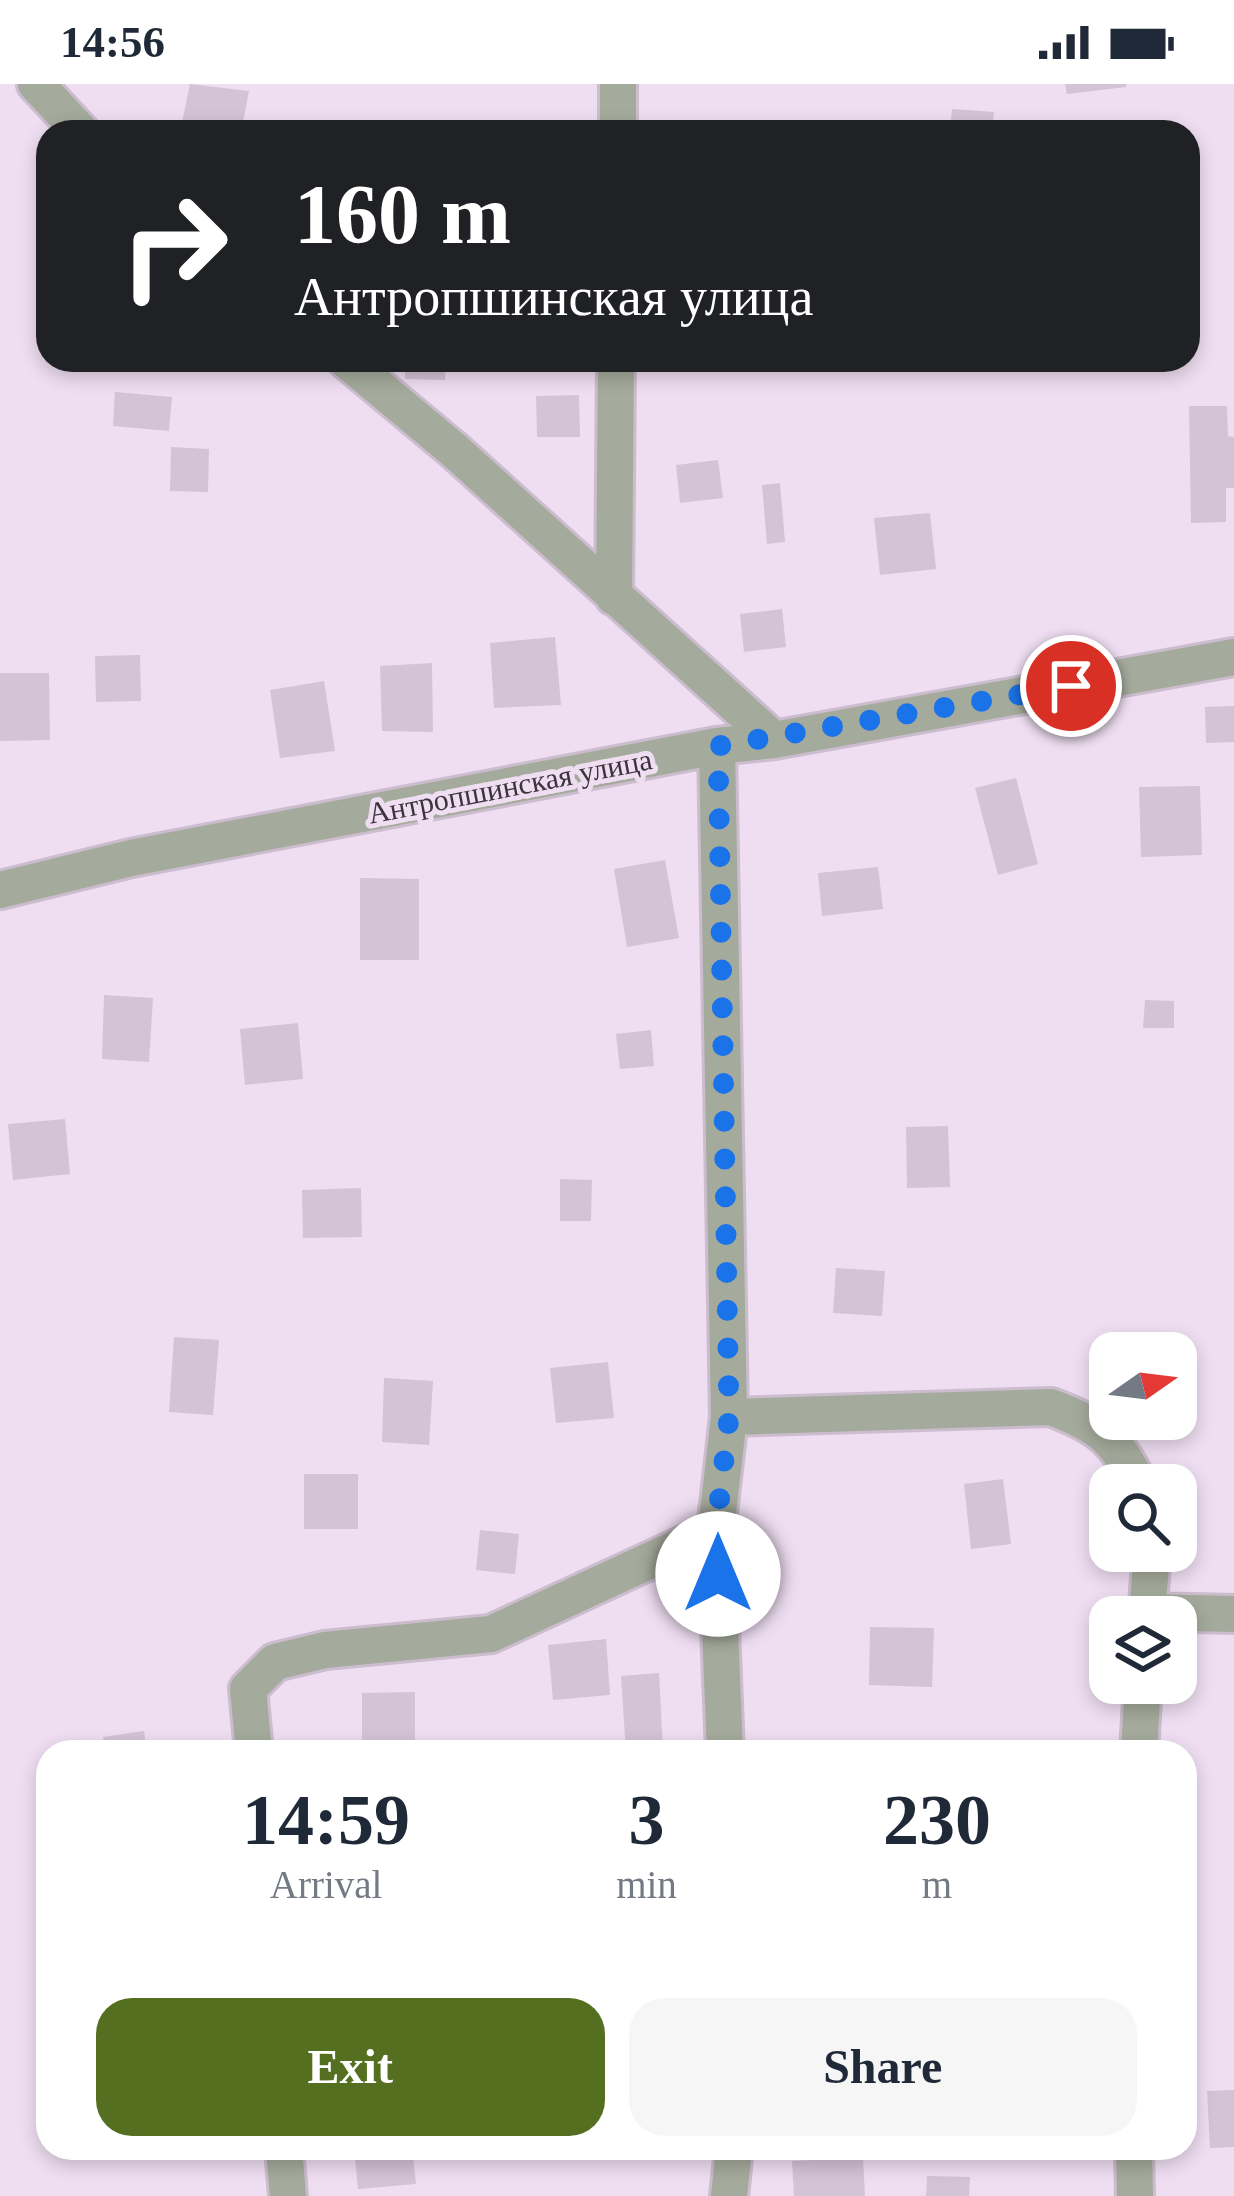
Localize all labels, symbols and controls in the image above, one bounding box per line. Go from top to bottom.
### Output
text: 14:56 [60,17,165,67]
icon: right [96,168,252,324]
text: 160 m [294,168,511,261]
text: Антропшинская улица [294,267,813,327]
pin [1020,635,1122,737]
icon: arrive [1038,653,1104,719]
street label: Антропшинская улица [365,742,655,830]
north arrow [1089,1332,1197,1440]
map controls [1089,1332,1197,1704]
button: search [1089,1464,1197,1572]
position arrow [655,1511,781,1637]
button: layers [1089,1596,1197,1704]
text: 14:59 [242,1780,410,1860]
text: 3 [628,1780,664,1860]
text: 230 [883,1780,991,1860]
text: Arrival [270,1863,382,1906]
text: min [616,1863,677,1906]
text: m [922,1863,952,1906]
button: Exit [96,1998,605,2136]
button: Share [629,1998,1137,2136]

